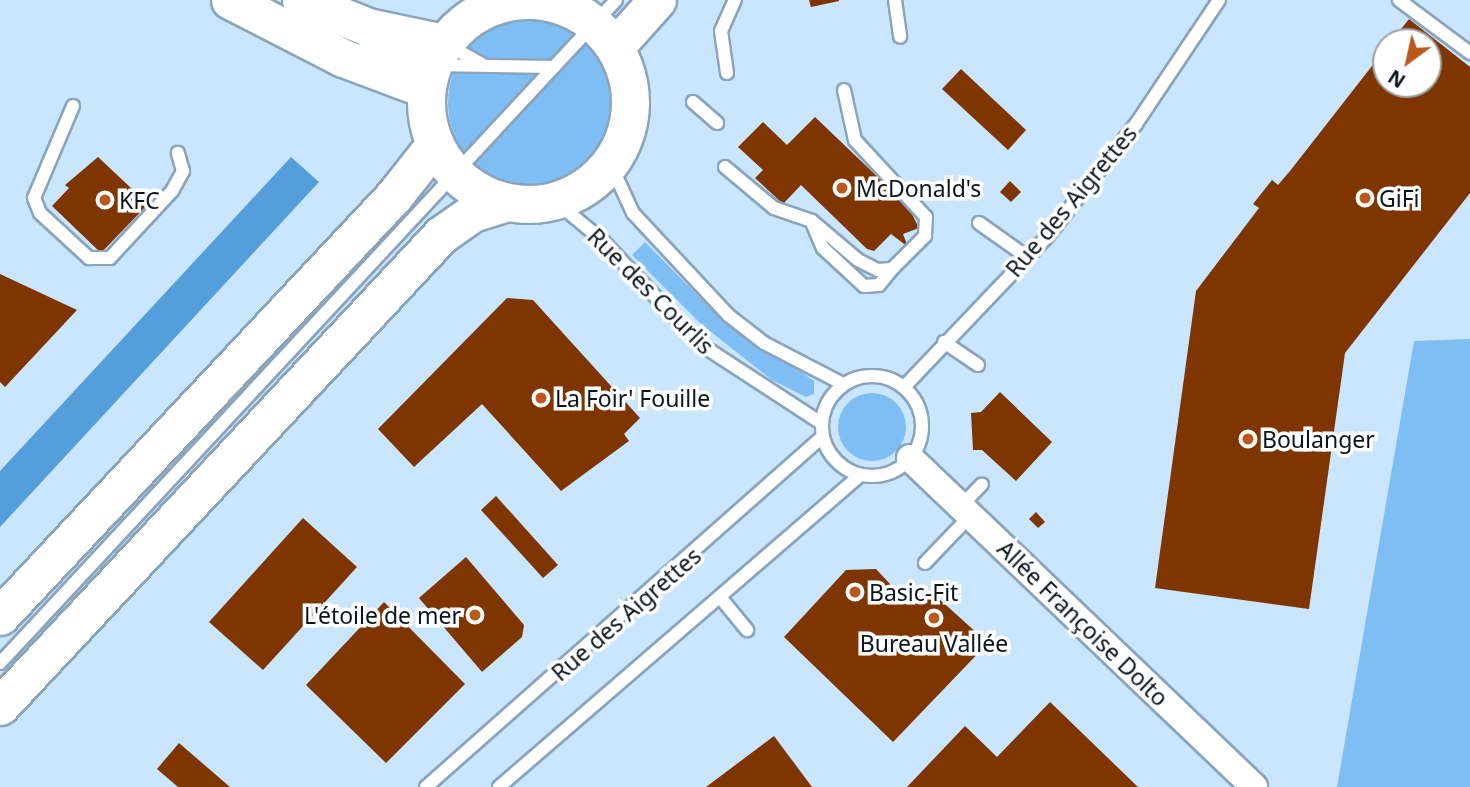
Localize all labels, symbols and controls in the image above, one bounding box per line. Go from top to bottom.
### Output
north arrow [1372,28,1442,98]
text: N [1383,64,1410,94]
street label: Rue des Aigrettes [1000,120,1142,282]
place label: McDonald's [856,174,981,202]
marker: McDonald's [834,180,850,196]
place label: GiFi [1379,184,1420,212]
place label: KFC [119,186,160,214]
marker: GiFi [1357,190,1373,206]
marker: KFC [97,192,113,208]
street label: Rue des Courlis [582,222,720,360]
place label: La Foir' Fouille [555,384,710,412]
marker: La Foir' Fouille [533,390,549,406]
place label: Boulanger [1262,425,1375,453]
marker: Boulanger [1240,431,1256,447]
street label: Allée Françoise Dolto [992,534,1174,712]
street label: Rue des Aigrettes [546,542,706,686]
place label: Basic-Fit [869,578,958,606]
marker: Basic-Fit [847,584,863,600]
place label: L'étoile de mer [304,601,461,629]
marker: L'étoile de mer [467,607,483,623]
marker: Bureau Vallée [926,610,942,626]
place label: Bureau Vallée [860,629,1008,657]

